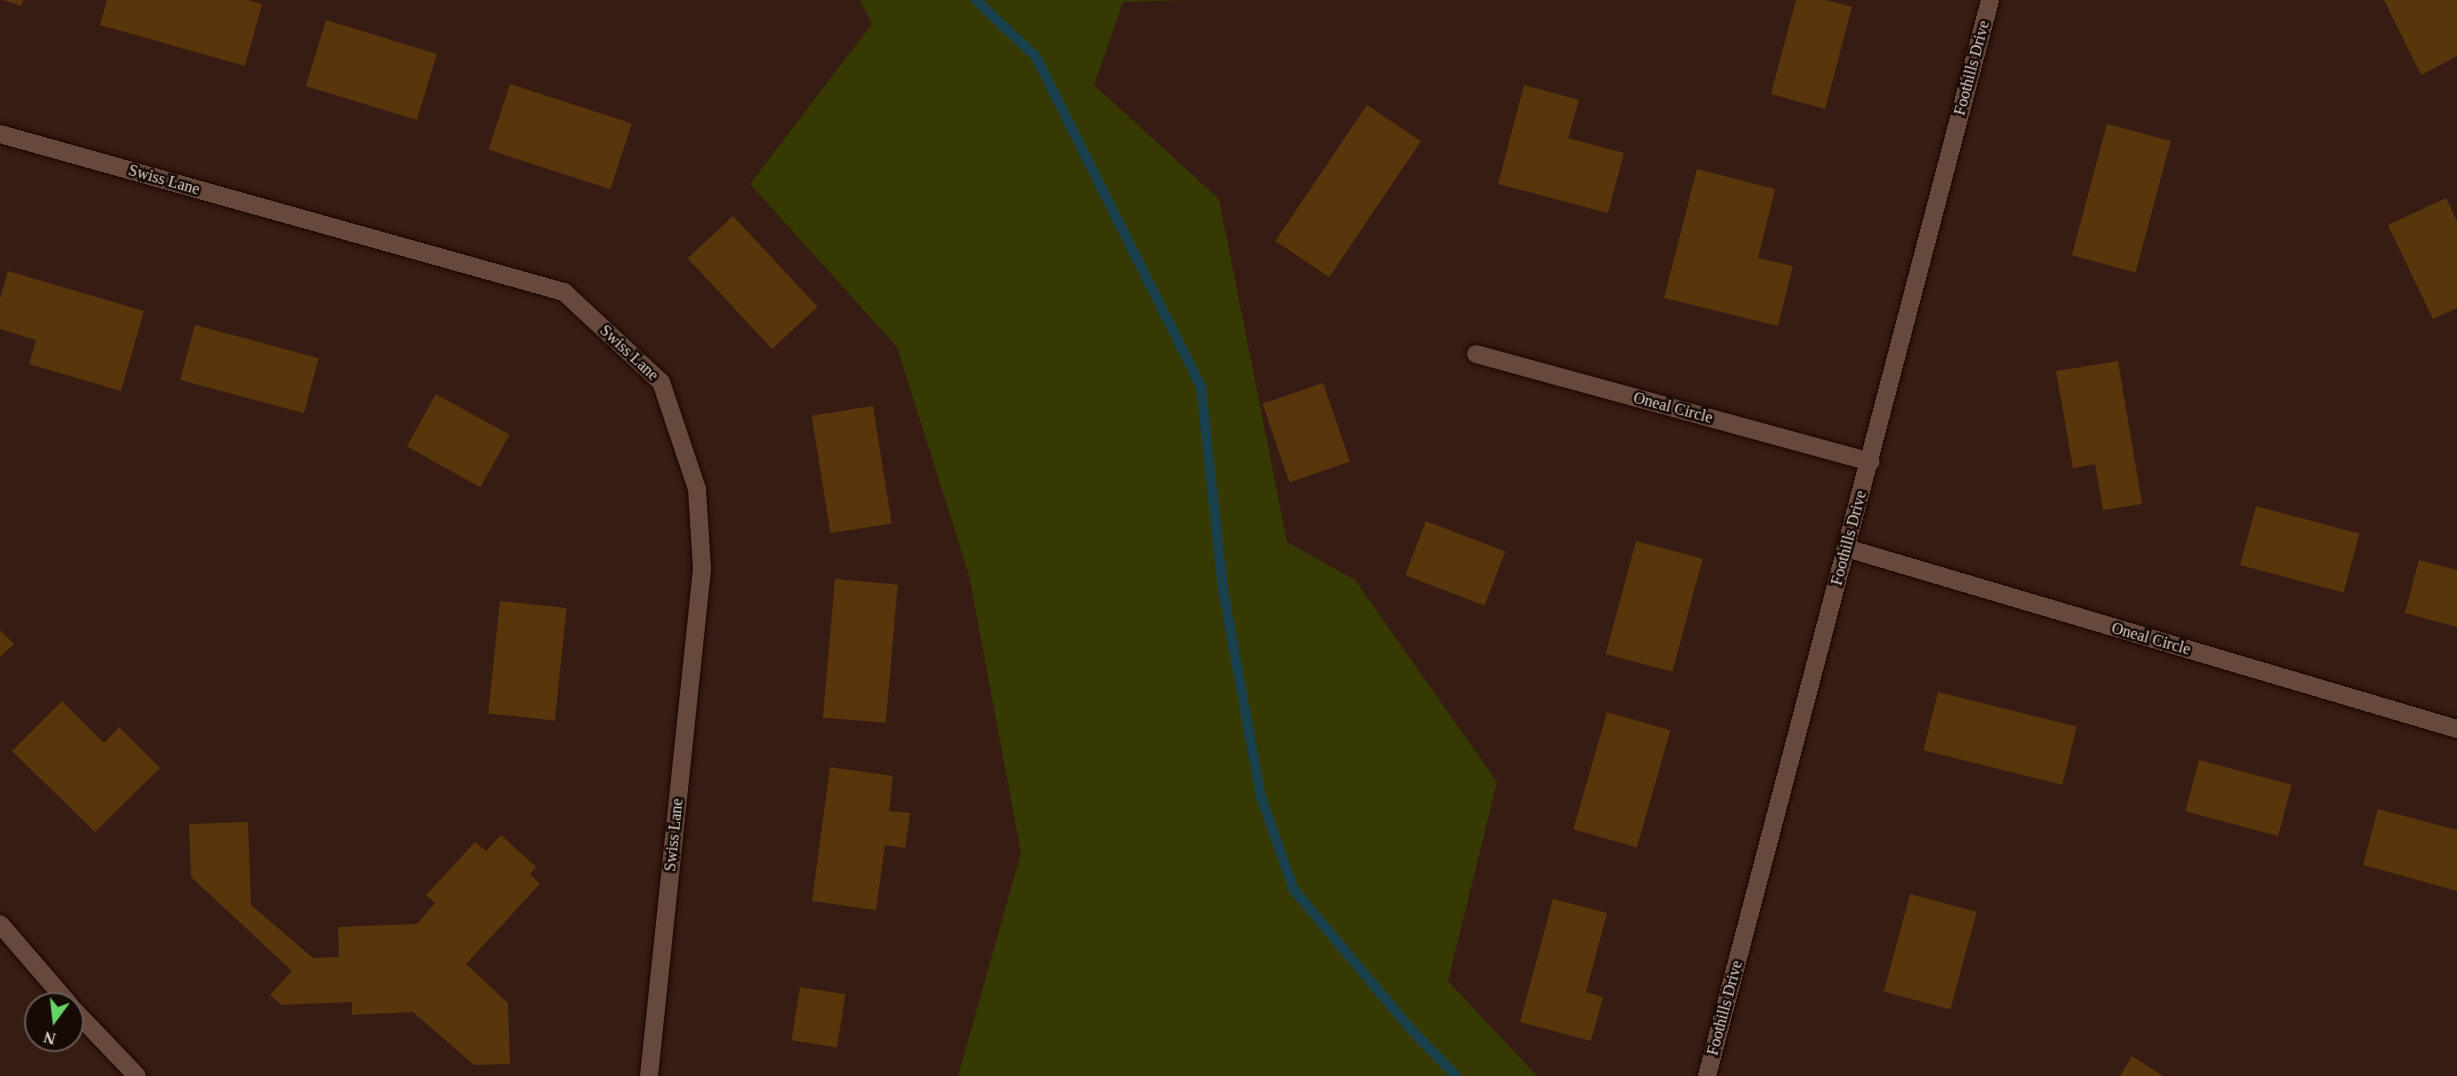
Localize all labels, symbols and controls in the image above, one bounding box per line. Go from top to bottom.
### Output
street label: Foothills Drive [1950,19,1994,117]
street label: Swiss Lane [126,161,202,199]
street label: Swiss Lane [596,321,662,385]
street label: Oneal Circle [1631,388,1715,428]
street label: Foothills Drive [1827,489,1871,587]
street label: Oneal Circle [2109,619,2193,659]
street label: Swiss Lane [661,798,687,872]
street label: Foothills Drive [1703,959,1747,1057]
north arrow [24,992,84,1052]
text: N [42,1028,58,1048]

